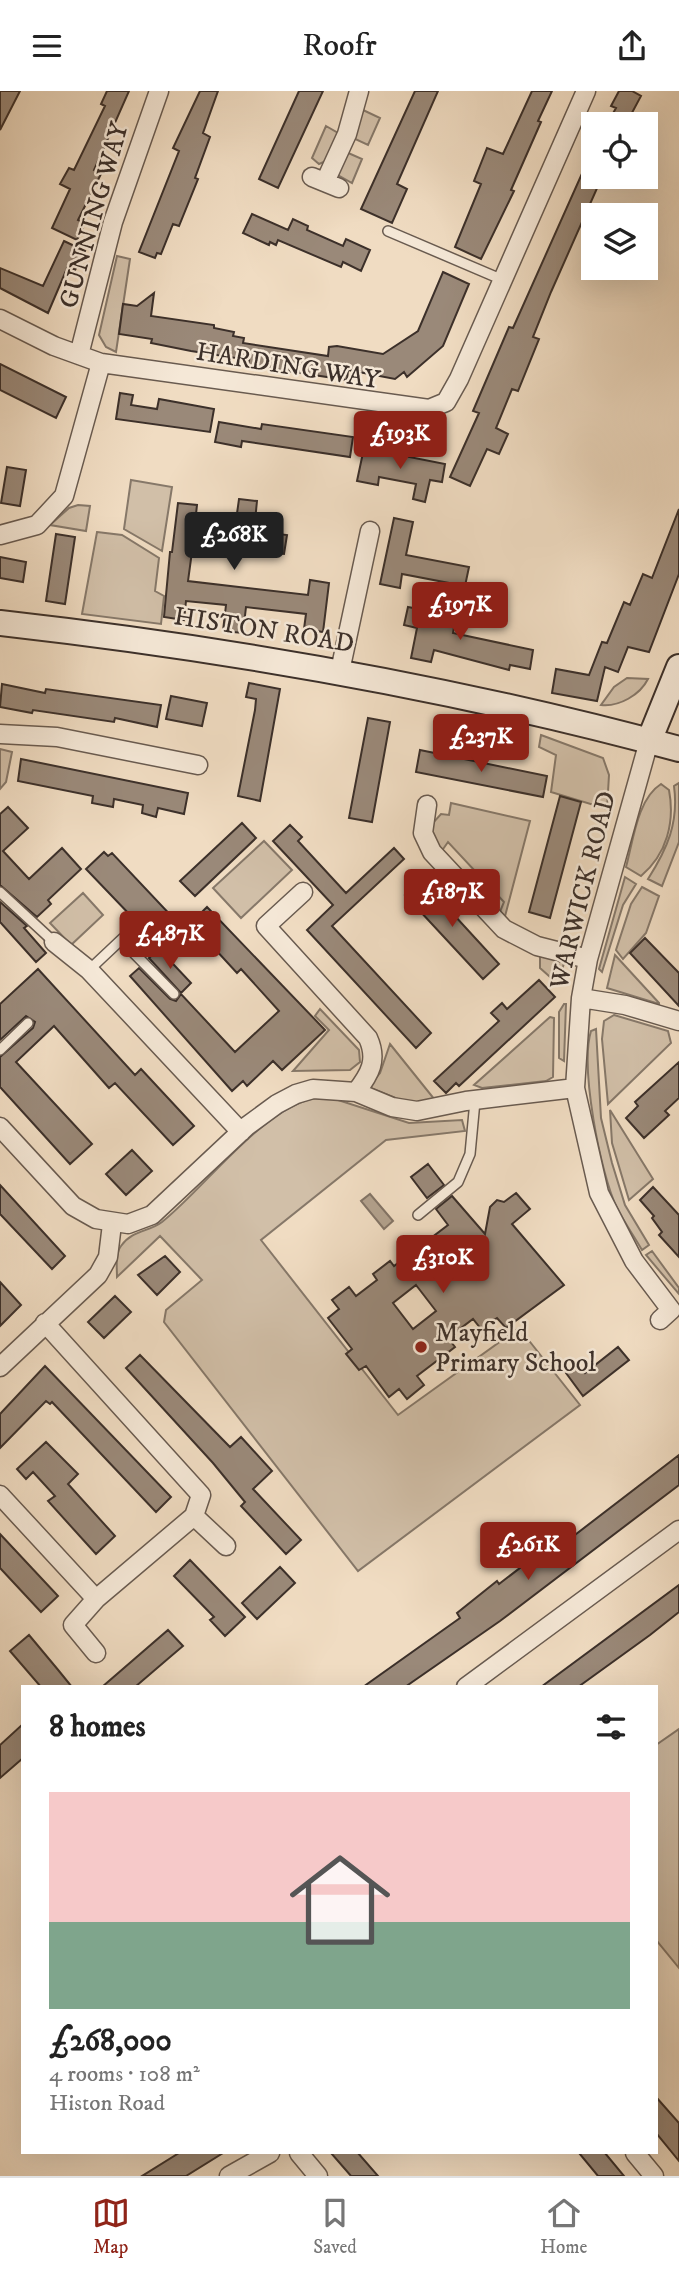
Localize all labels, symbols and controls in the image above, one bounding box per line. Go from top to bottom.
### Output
text: Roofr [302,26,377,66]
icon: menu [28,27,66,65]
icon: share [613,27,651,65]
map controls [581,112,658,280]
button: locate [581,112,658,189]
street label: GUNNING WAY [52,118,137,312]
button: layers [581,203,658,280]
street label: HARDING WAY [193,336,383,397]
pin: £193K [351,411,449,471]
text: £193K [370,419,430,448]
pin: £268K [185,512,283,572]
text: £268K [201,520,267,549]
pin: £197K [411,582,509,642]
text: £197K [428,590,492,619]
street label: HISTON ROAD [171,600,356,661]
pin: £237K [432,715,530,774]
text: £237K [449,722,513,751]
street label: WARWICK ROAD [543,788,624,994]
pin: £187K [403,869,501,929]
text: £187K [420,877,484,906]
pin: £487K [121,911,219,971]
text: £487K [136,919,204,948]
pin: £310K [394,1235,492,1295]
text: £310K [412,1243,474,1272]
place label: Mayfield Primary School [435,1317,596,1380]
marker: Mayfield Primary School [413,1339,429,1355]
pin: £261K [479,1523,577,1582]
text: £261K [496,1530,560,1559]
icon: filters [592,1708,630,1746]
text: 8 homes [49,1709,146,1746]
icon: home [277,1837,403,1963]
text: £268,000 [49,2023,172,2060]
text: 4 rooms · 108 m² [49,2060,200,2089]
text: Histon Road [49,2089,165,2118]
tab: Map [92,2194,130,2259]
tab: Saved [313,2194,357,2259]
tab: Home [540,2194,587,2259]

